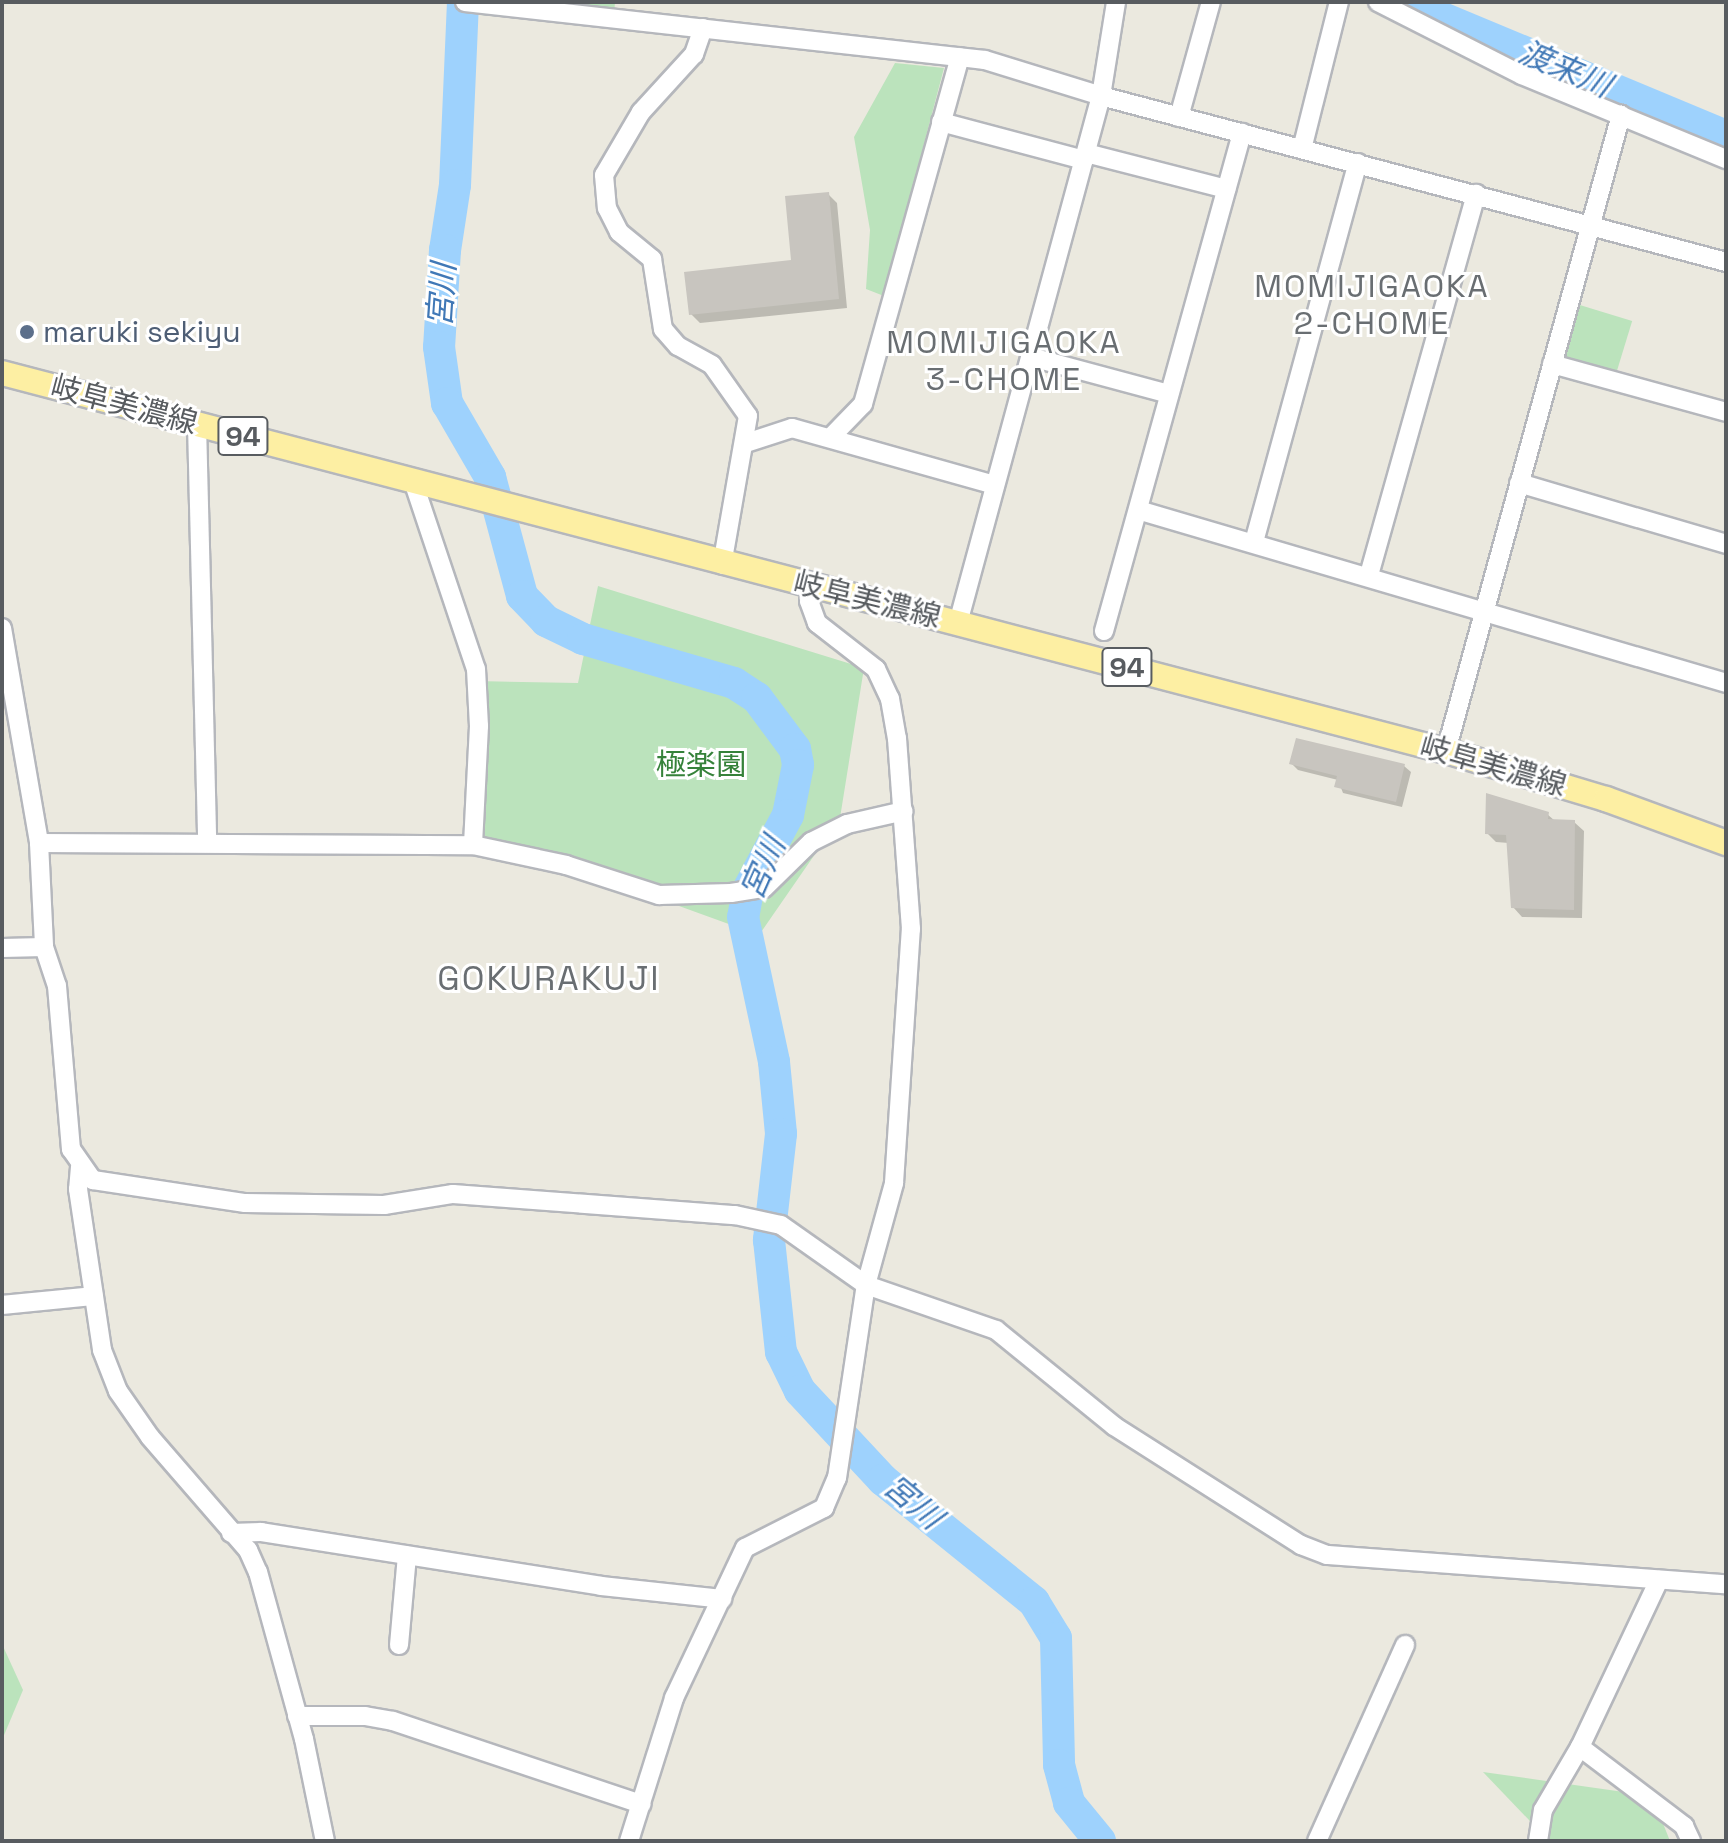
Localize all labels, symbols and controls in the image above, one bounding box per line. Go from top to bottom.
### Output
water label: 渡来川 [1513,33,1617,105]
water label: 宮川 [421,262,463,328]
district label: MOMIJIGAOKA 2-CHOME [1254,268,1490,343]
place label: maruki sekiyu [43,314,241,350]
marker: maruki sekiyu [18,323,36,341]
district label: MOMIJIGAOKA 3-CHOME [886,324,1122,399]
street label: 岐阜美濃線 [47,368,201,442]
road number: 94 [217,412,269,460]
street label: 岐阜美濃線 [790,564,944,636]
road number: 94 [1101,643,1153,691]
street label: 岐阜美濃線 [1416,728,1570,804]
park label: 極楽園 [656,747,746,783]
water label: 宮川 [732,831,794,905]
district label: GOKURAKUJI [437,959,661,999]
water label: 宮川 [876,1467,950,1537]

